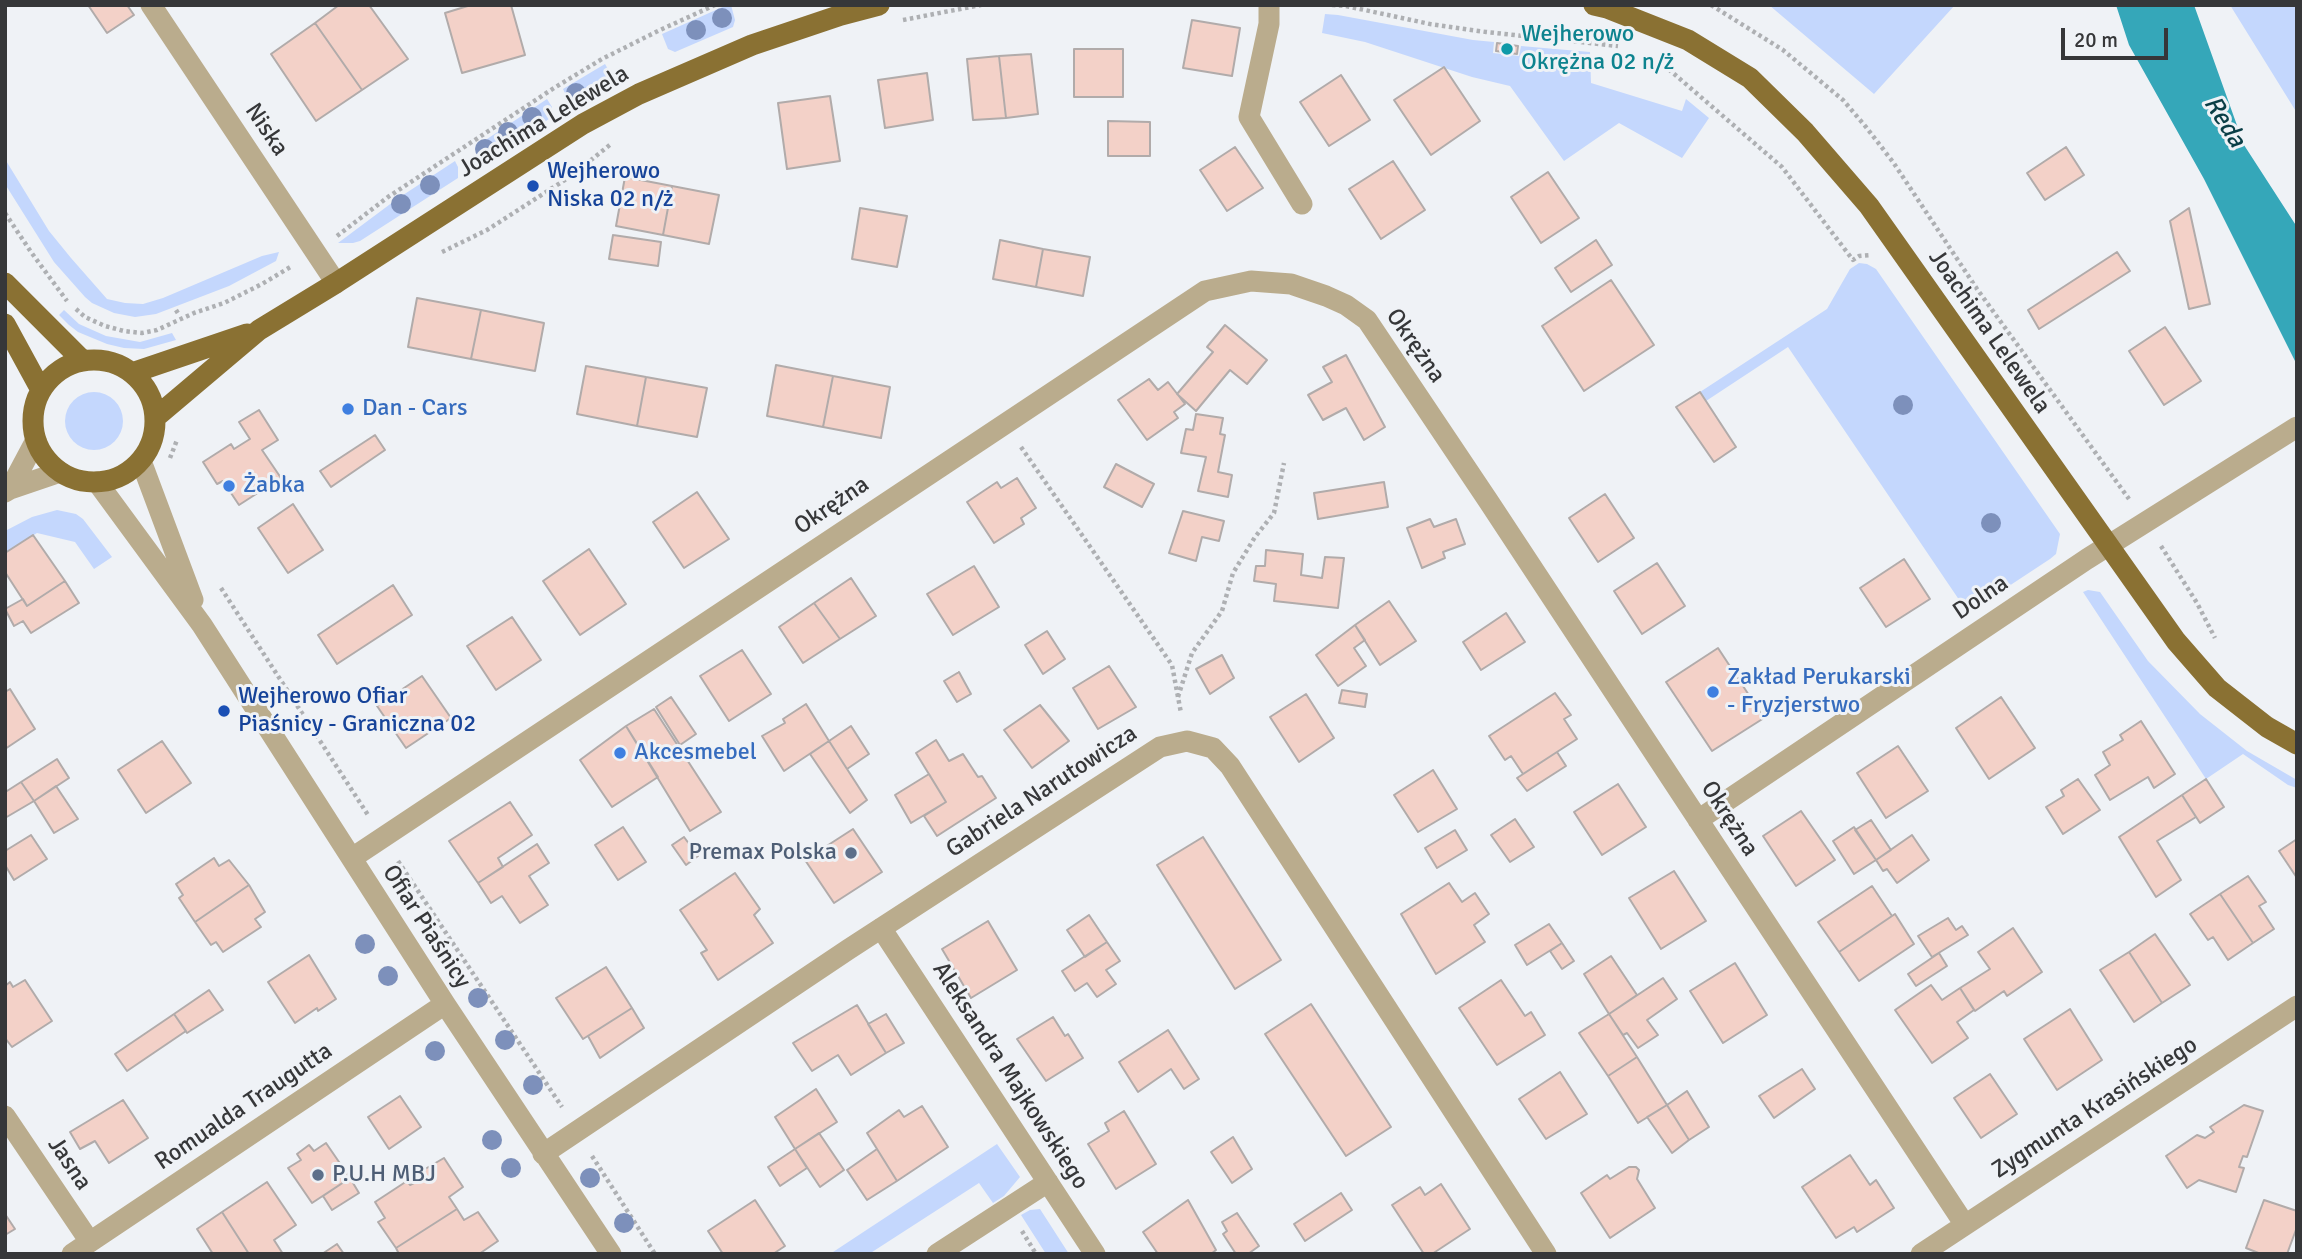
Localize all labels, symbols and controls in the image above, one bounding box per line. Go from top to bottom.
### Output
scale bar [2064,14,2171,58]
place label: Wejherowo Okrężna 02 n/ż [1521,21,1674,77]
text: 20 m [2074,27,2118,53]
marker: Wejherowo Okrężna 02 n/ż [1499,41,1515,57]
street label: Joachima Lelewela [454,60,634,184]
water label: Reda [2196,90,2252,154]
street label: Niska [238,98,294,162]
place label: Wejherowo Niska 02 n/ż [547,158,673,214]
marker: Wejherowo Niska 02 n/ż [525,178,541,194]
street label: Joachima Lelewela [1922,244,2056,420]
street label: Okrężna [1379,303,1451,389]
place label: Dan - Cars [362,395,467,423]
marker: Dan - Cars [340,401,356,417]
street label: Okrężna [789,471,875,541]
place label: Żabka [243,472,305,500]
marker: Żabka [221,478,237,494]
street label: Dolna [1948,569,2014,627]
place label: Zakład Perukarski - Fryzjerstwo [1727,664,1911,720]
place label: Wejherowo Ofiar Piaśnicy - Graniczna 02 [238,683,476,739]
marker: Zakład Perukarski - Fryzjerstwo [1705,684,1721,700]
marker: Wejherowo Ofiar Piaśnicy - Graniczna 02 [216,703,232,719]
street label: Gabriela Narutowicza [941,720,1143,864]
place label: Akcesmebel [634,739,757,767]
marker: Akcesmebel [612,745,628,761]
street label: Okrężna [1694,776,1764,862]
place label: Premax Polska [689,839,837,867]
marker: Premax Polska [843,845,859,861]
street label: Ofiar Piaśnicy [376,860,476,994]
street label: Aleksandra Majkowskiego [926,957,1094,1195]
street label: Zygmunta Krasińskiego [1987,1031,2203,1185]
street label: Romualda Traugutta [150,1037,338,1177]
street label: Jasna [41,1132,97,1196]
place label: P.U.H MBJ [332,1161,436,1189]
marker: P.U.H MBJ [310,1167,326,1183]

